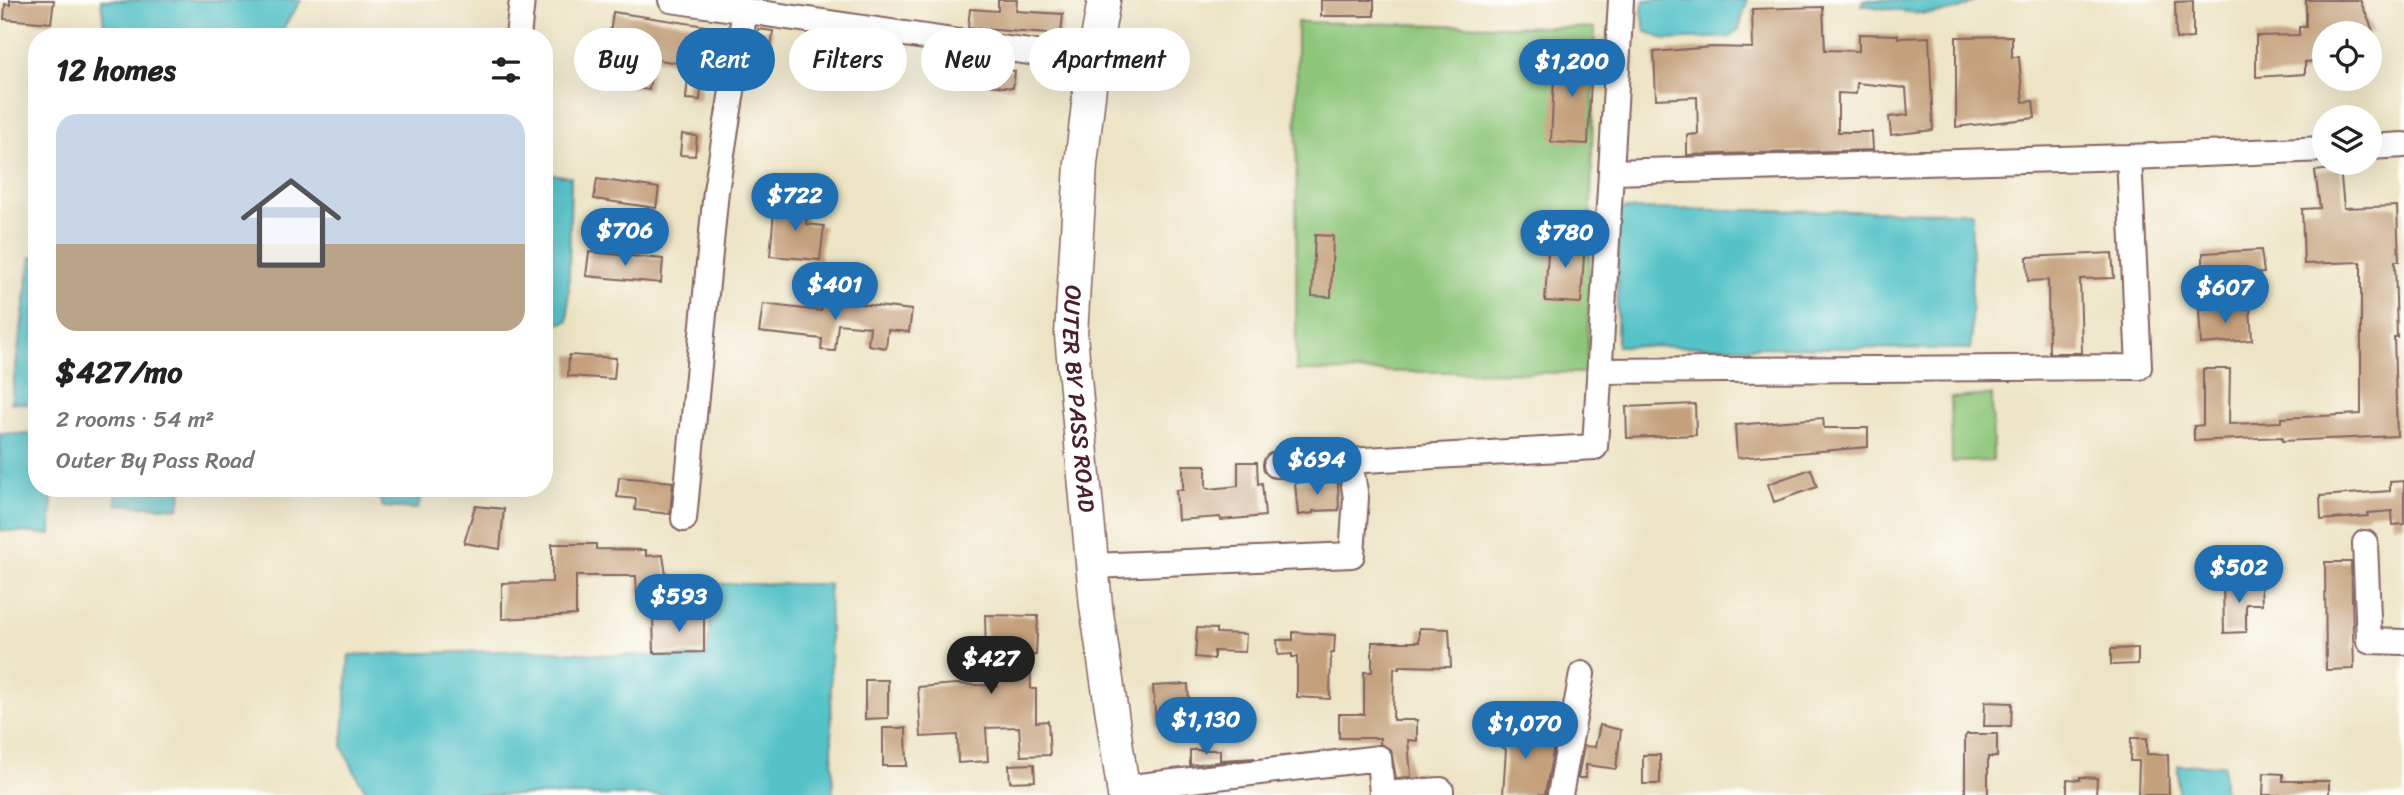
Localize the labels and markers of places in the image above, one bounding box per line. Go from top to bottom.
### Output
pin: $1,200 [1515,40,1629,99]
pin: $722 [754,174,836,233]
pin: $706 [584,208,666,268]
pin: $780 [1524,210,1606,270]
pin: $401 [794,262,876,322]
pin: $607 [2184,266,2266,325]
pin: $694 [1276,438,1358,497]
pin: $502 [2198,546,2280,605]
pin: $593 [638,574,720,634]
pin: $427 [950,636,1032,696]
pin: $1,130 [1149,698,1263,757]
pin: $1,070 [1468,702,1582,761]

